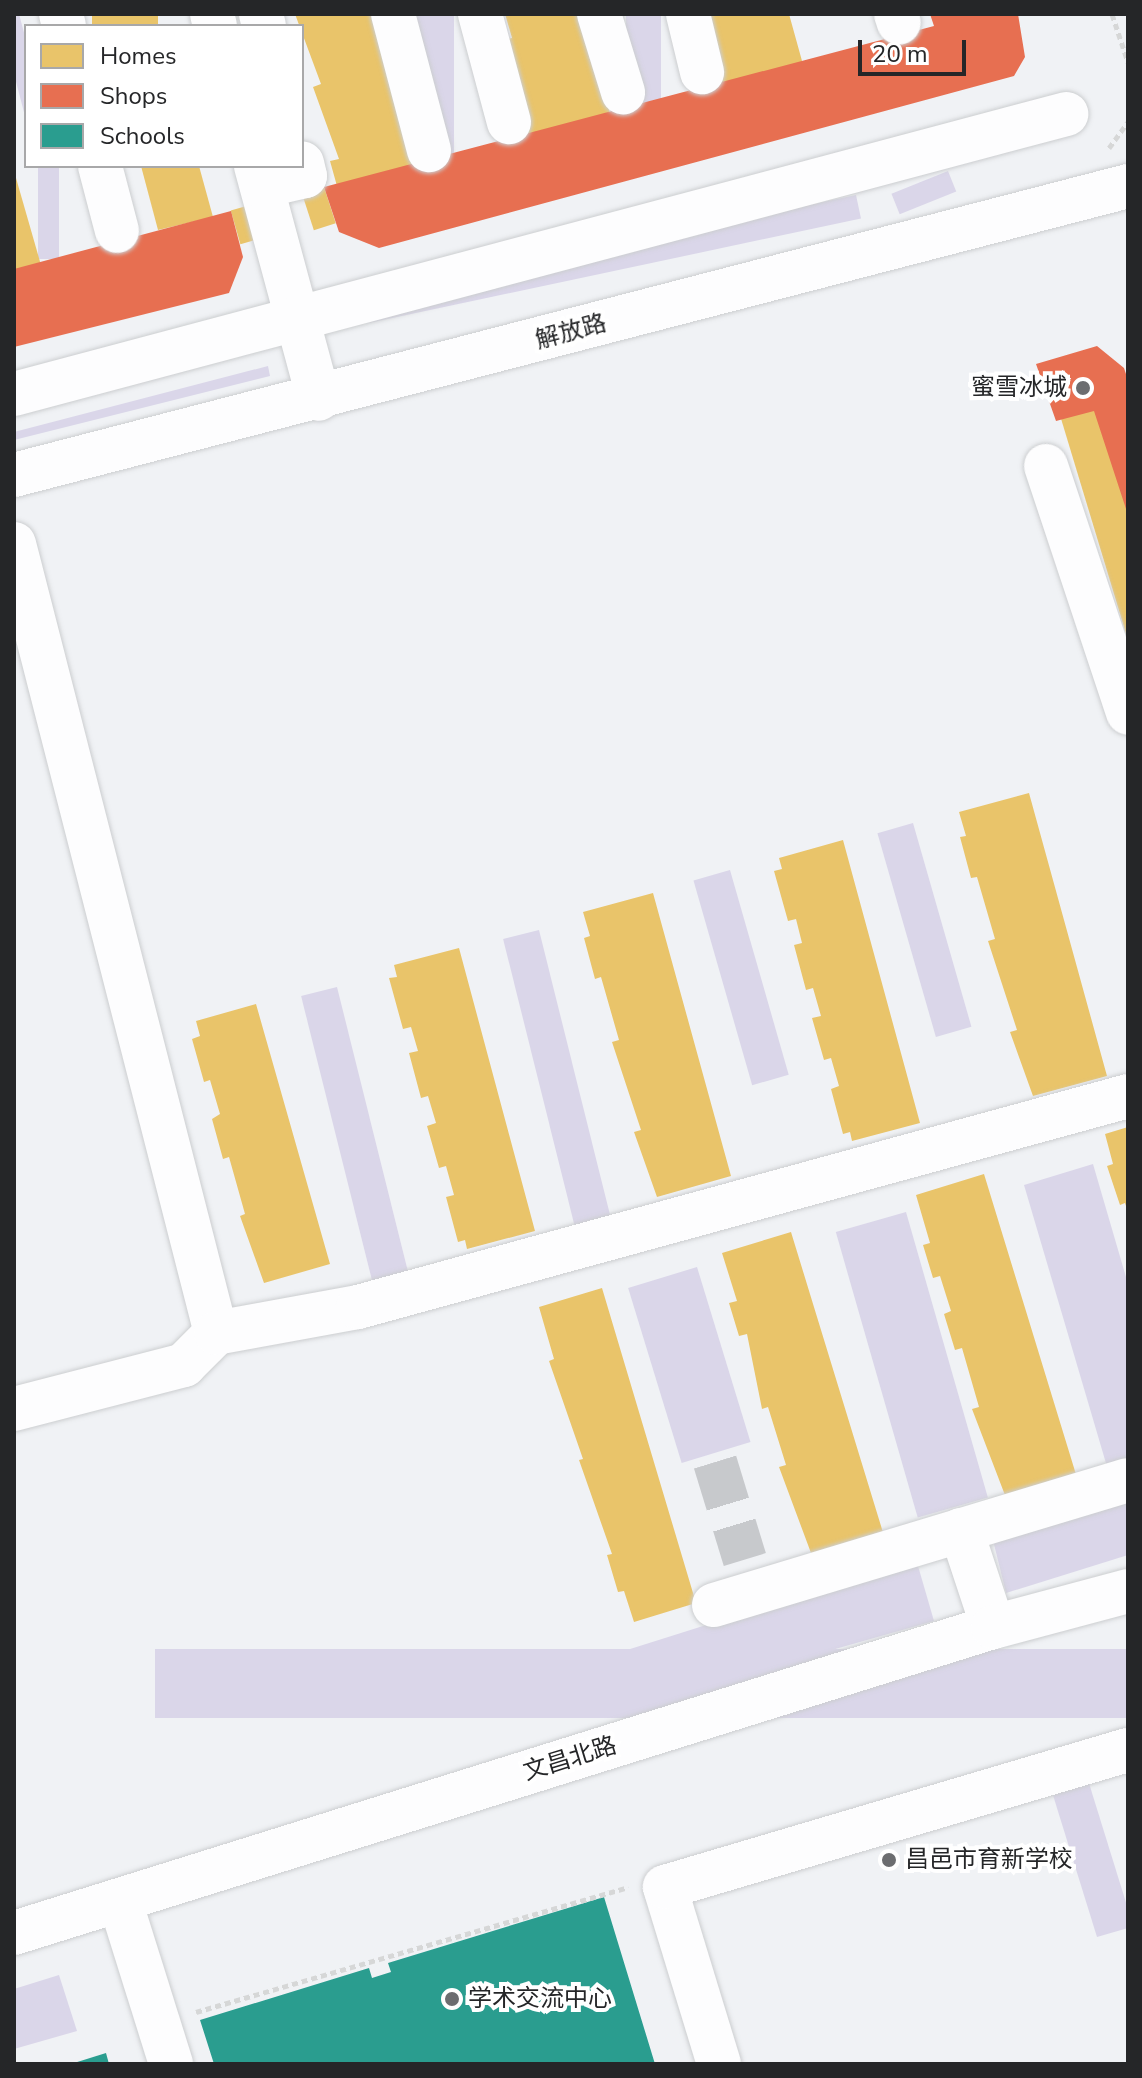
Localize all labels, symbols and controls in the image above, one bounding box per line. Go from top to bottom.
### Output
legend [24,24,304,168]
scale bar [862,24,970,74]
text: 20 m [872,38,928,70]
text: Homes [100,40,176,72]
text: Shops [100,80,167,112]
text: Schools [100,120,185,152]
street label: 解放路 [532,309,610,355]
place label: 蜜雪冰城 [971,374,1067,402]
marker: 蜜雪冰城 [1074,379,1092,397]
street label: 文昌北路 [520,1731,620,1787]
place label: 昌邑市育新学校 [905,1846,1073,1874]
marker: 昌邑市育新学校 [880,1851,898,1869]
place label: 学术交流中心 [468,1985,612,2013]
marker: 学术交流中心 [443,1990,461,2008]

